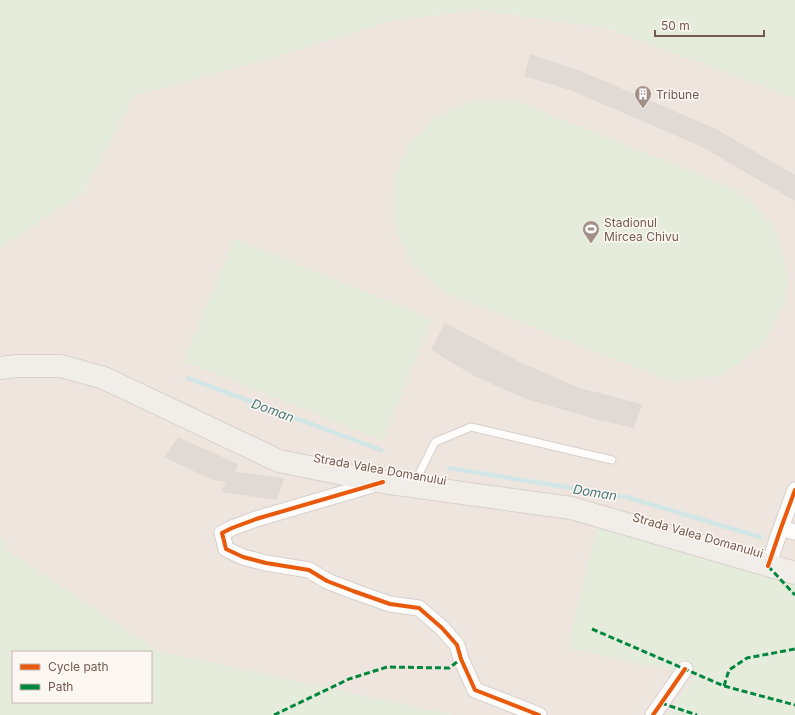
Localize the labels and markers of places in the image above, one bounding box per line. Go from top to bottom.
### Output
building icon: Tribune [633,84,653,109]
place label: Tribune [656,87,699,102]
place label: Stadionul Mircea Chivu [604,215,679,244]
sports icon: Stadionul Mircea Chivu [581,219,601,244]

